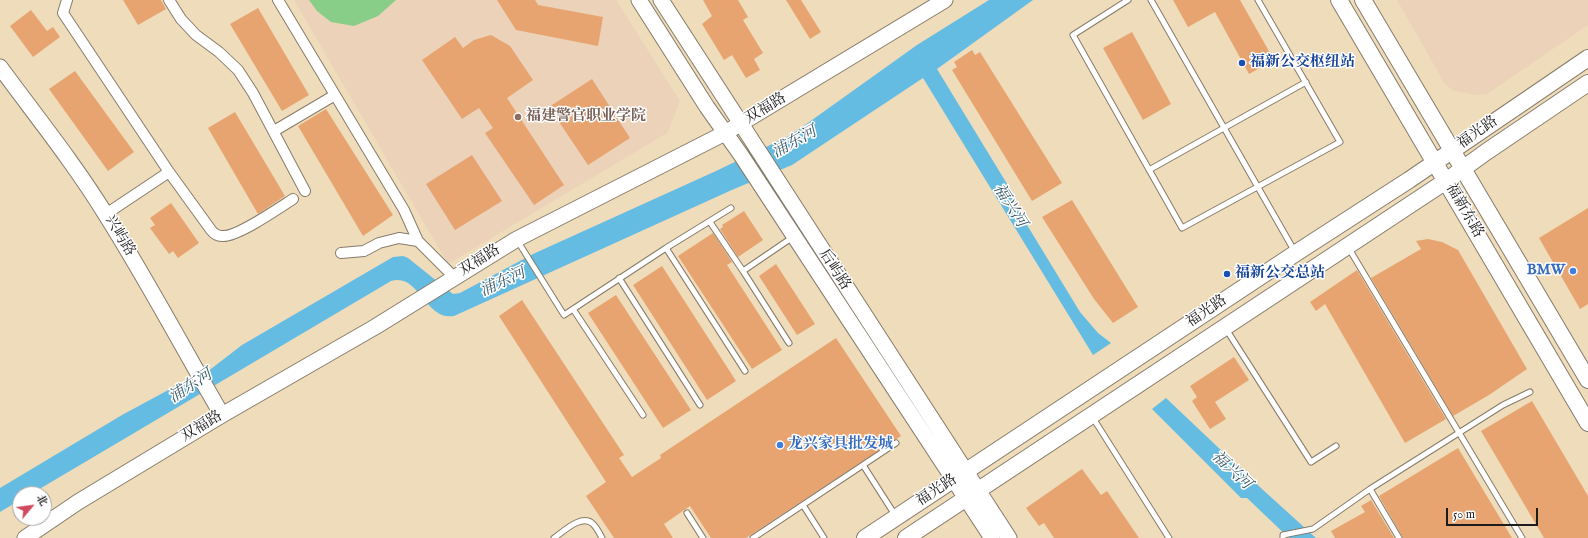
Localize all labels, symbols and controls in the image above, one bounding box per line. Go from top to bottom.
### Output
place label: 福新公交枢纽站 [1250,54,1355,72]
marker: 福新公交枢纽站 [1237,58,1247,68]
street label: 双福路 [742,90,790,128]
place label: 福建警官职业学院 [526,108,646,126]
marker: 福建警官职业学院 [513,112,523,122]
street label: 福光路 [1454,113,1502,153]
water label: 浦东河 [769,123,821,163]
water label: 福兴河 [988,181,1030,231]
street label: 福新东路 [1441,181,1487,241]
street label: 兴屿路 [100,212,138,260]
street label: 双福路 [456,241,504,281]
street label: 后屿路 [814,246,854,294]
place label: BMW [1527,262,1565,280]
water label: 浦东河 [477,264,529,302]
place label: 福新公交总站 [1235,265,1325,283]
marker: BMW [1568,266,1578,276]
marker: 福新公交总站 [1222,269,1232,279]
street label: 福光路 [1183,292,1231,332]
water label: 浦东河 [166,366,216,408]
street label: 双福路 [178,408,226,446]
place label: 龙兴家具批发城 [788,436,893,454]
marker: 龙兴家具批发城 [775,440,785,450]
water label: 福兴河 [1207,448,1255,494]
street label: 福光路 [913,471,961,511]
north arrow [12,486,52,526]
text: 北 [33,492,50,509]
scale bar [1448,500,1540,526]
text: 50 m [1453,507,1475,522]

